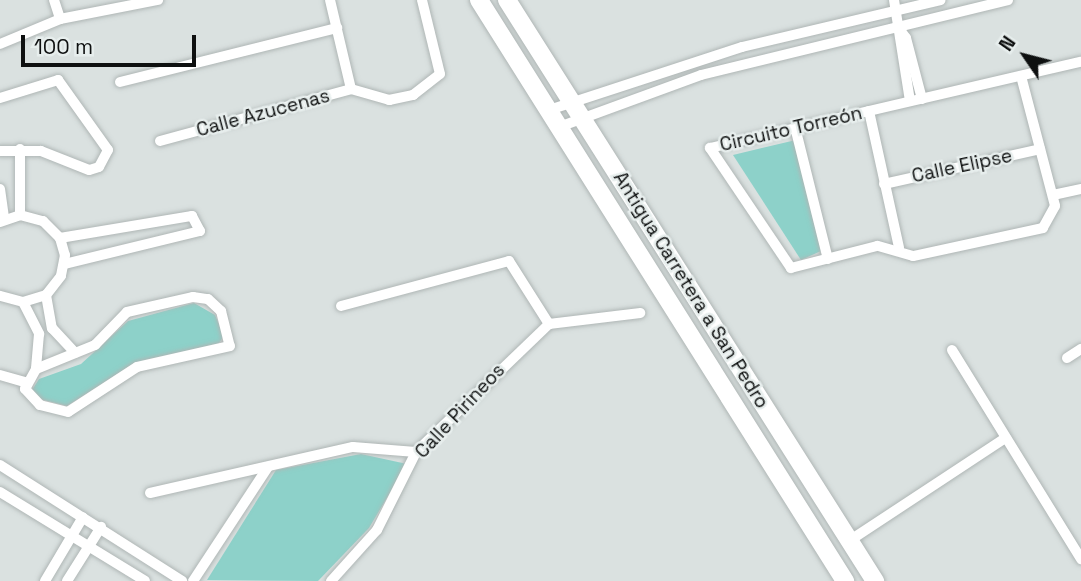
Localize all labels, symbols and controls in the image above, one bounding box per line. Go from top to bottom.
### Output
scale bar [24,21,200,65]
north arrow [990,21,1060,91]
text: N [993,31,1021,56]
text: 100 m [34,33,93,60]
street label: Calle Azucenas [194,84,332,142]
street label: Circuito Torreón [717,101,865,157]
street label: Calle Elipse [910,144,1014,188]
street label: Antigua Carretera a San Pedro [609,167,773,413]
street label: Calle Pirineos [410,359,510,463]

